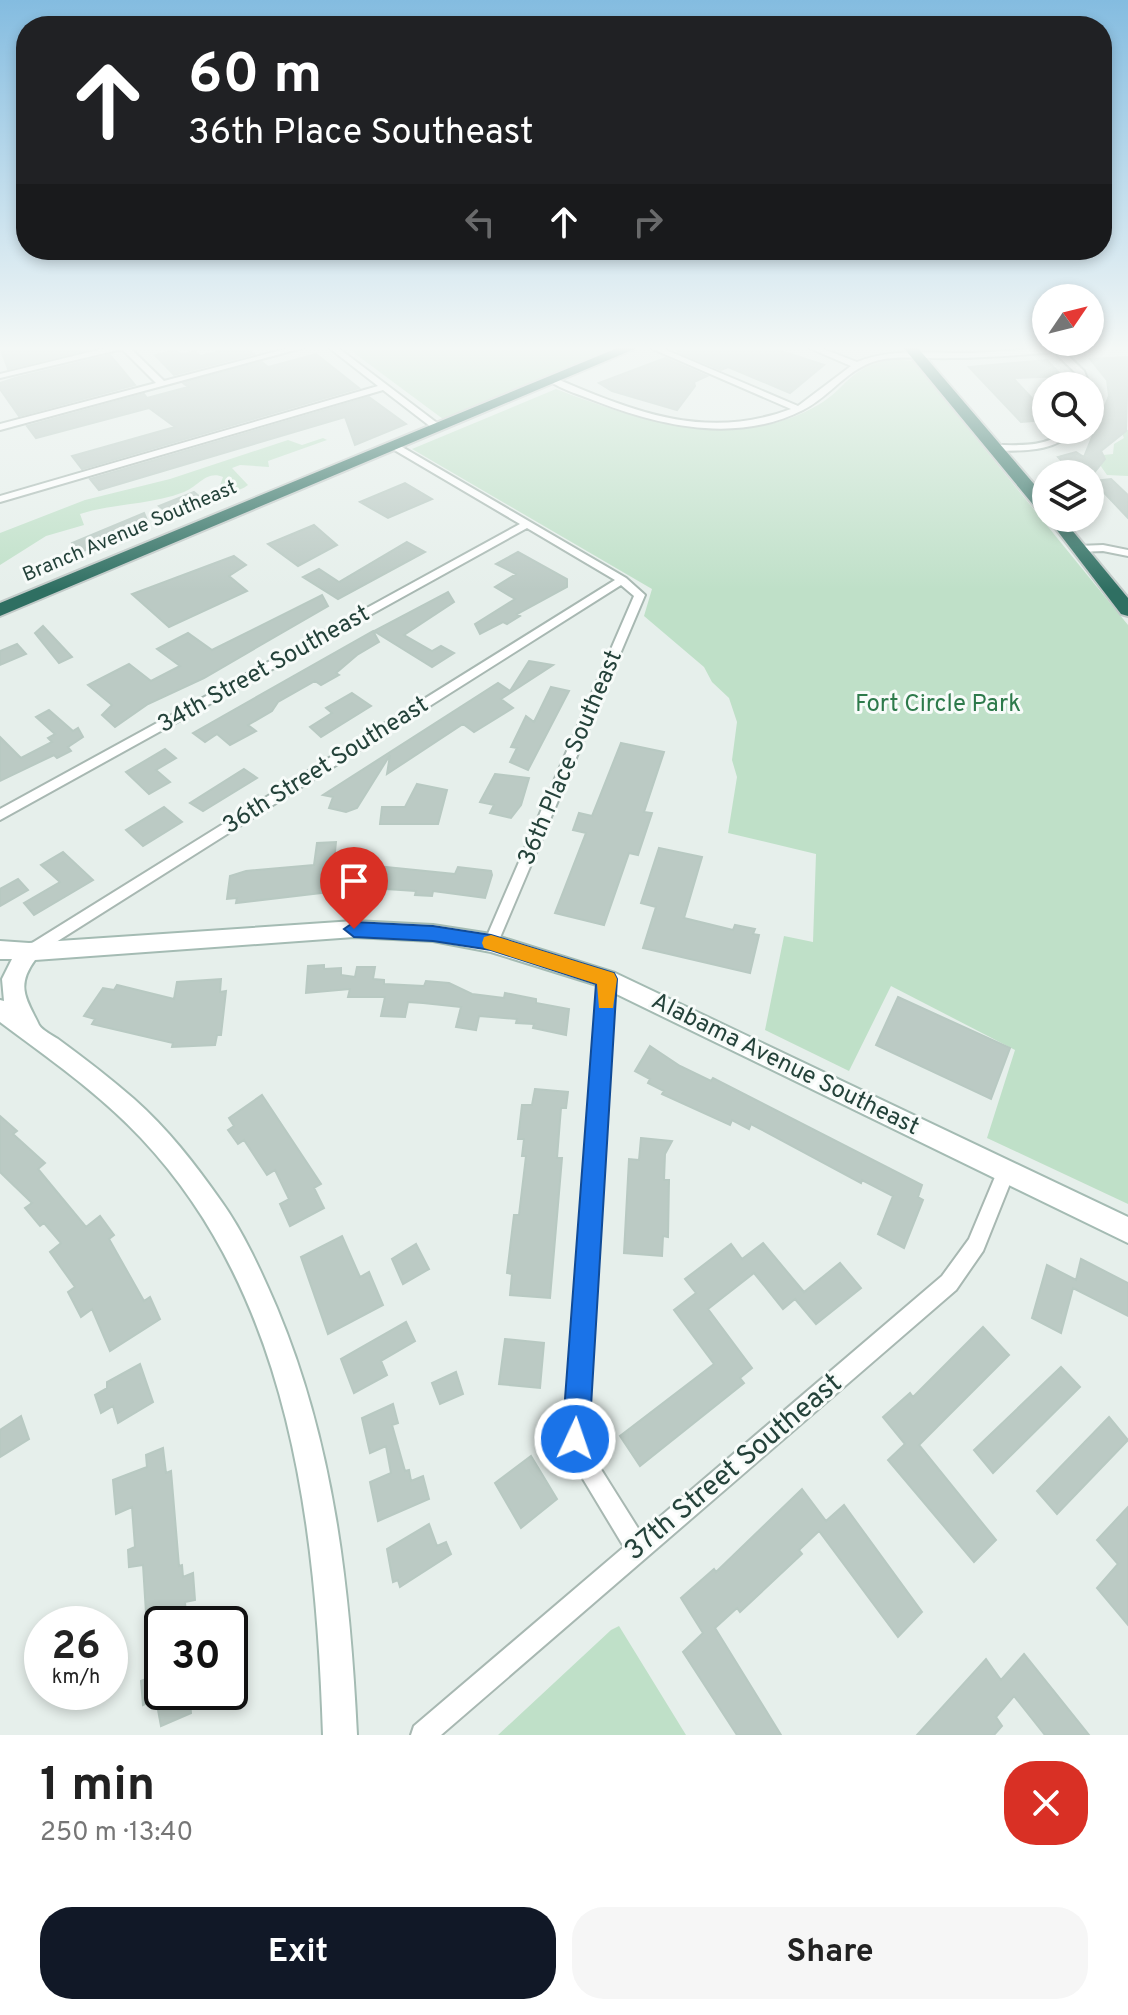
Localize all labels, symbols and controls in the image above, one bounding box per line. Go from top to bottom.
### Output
text: 60 m [188,42,322,112]
icon: ahead [56,48,160,152]
text: 36th Place Southeast [188,111,534,157]
icon: left [458,200,502,244]
icon: ahead [542,200,586,244]
icon: right [626,200,670,244]
north arrow [1032,284,1104,356]
map controls [1032,284,1104,532]
button: search [1032,372,1104,444]
button: layers [1032,460,1104,532]
street label: Branch Avenue Southeast [19,475,241,589]
street label: 34th Street Southeast [153,599,375,741]
street label: 36th Place Southeast [512,646,630,870]
street label: 36th Street Southeast [218,690,434,842]
park label: Fort Circle Park [855,690,1021,720]
pin [320,847,388,929]
icon: arrive [332,859,376,903]
street label: Alabama Avenue Southeast [646,987,924,1143]
street label: 37th Street Southeast [618,1366,850,1570]
position arrow [533,1397,617,1481]
speed limit sign: 30 [144,1606,248,1710]
text: 26 [51,1623,101,1673]
text: km/h [52,1665,100,1691]
text: 1 min [40,1757,155,1817]
button: close [1004,1761,1088,1845]
text: 250 m · 13:40 [40,1817,193,1850]
button: Exit [40,1907,556,1999]
button: Share [572,1907,1088,1999]

